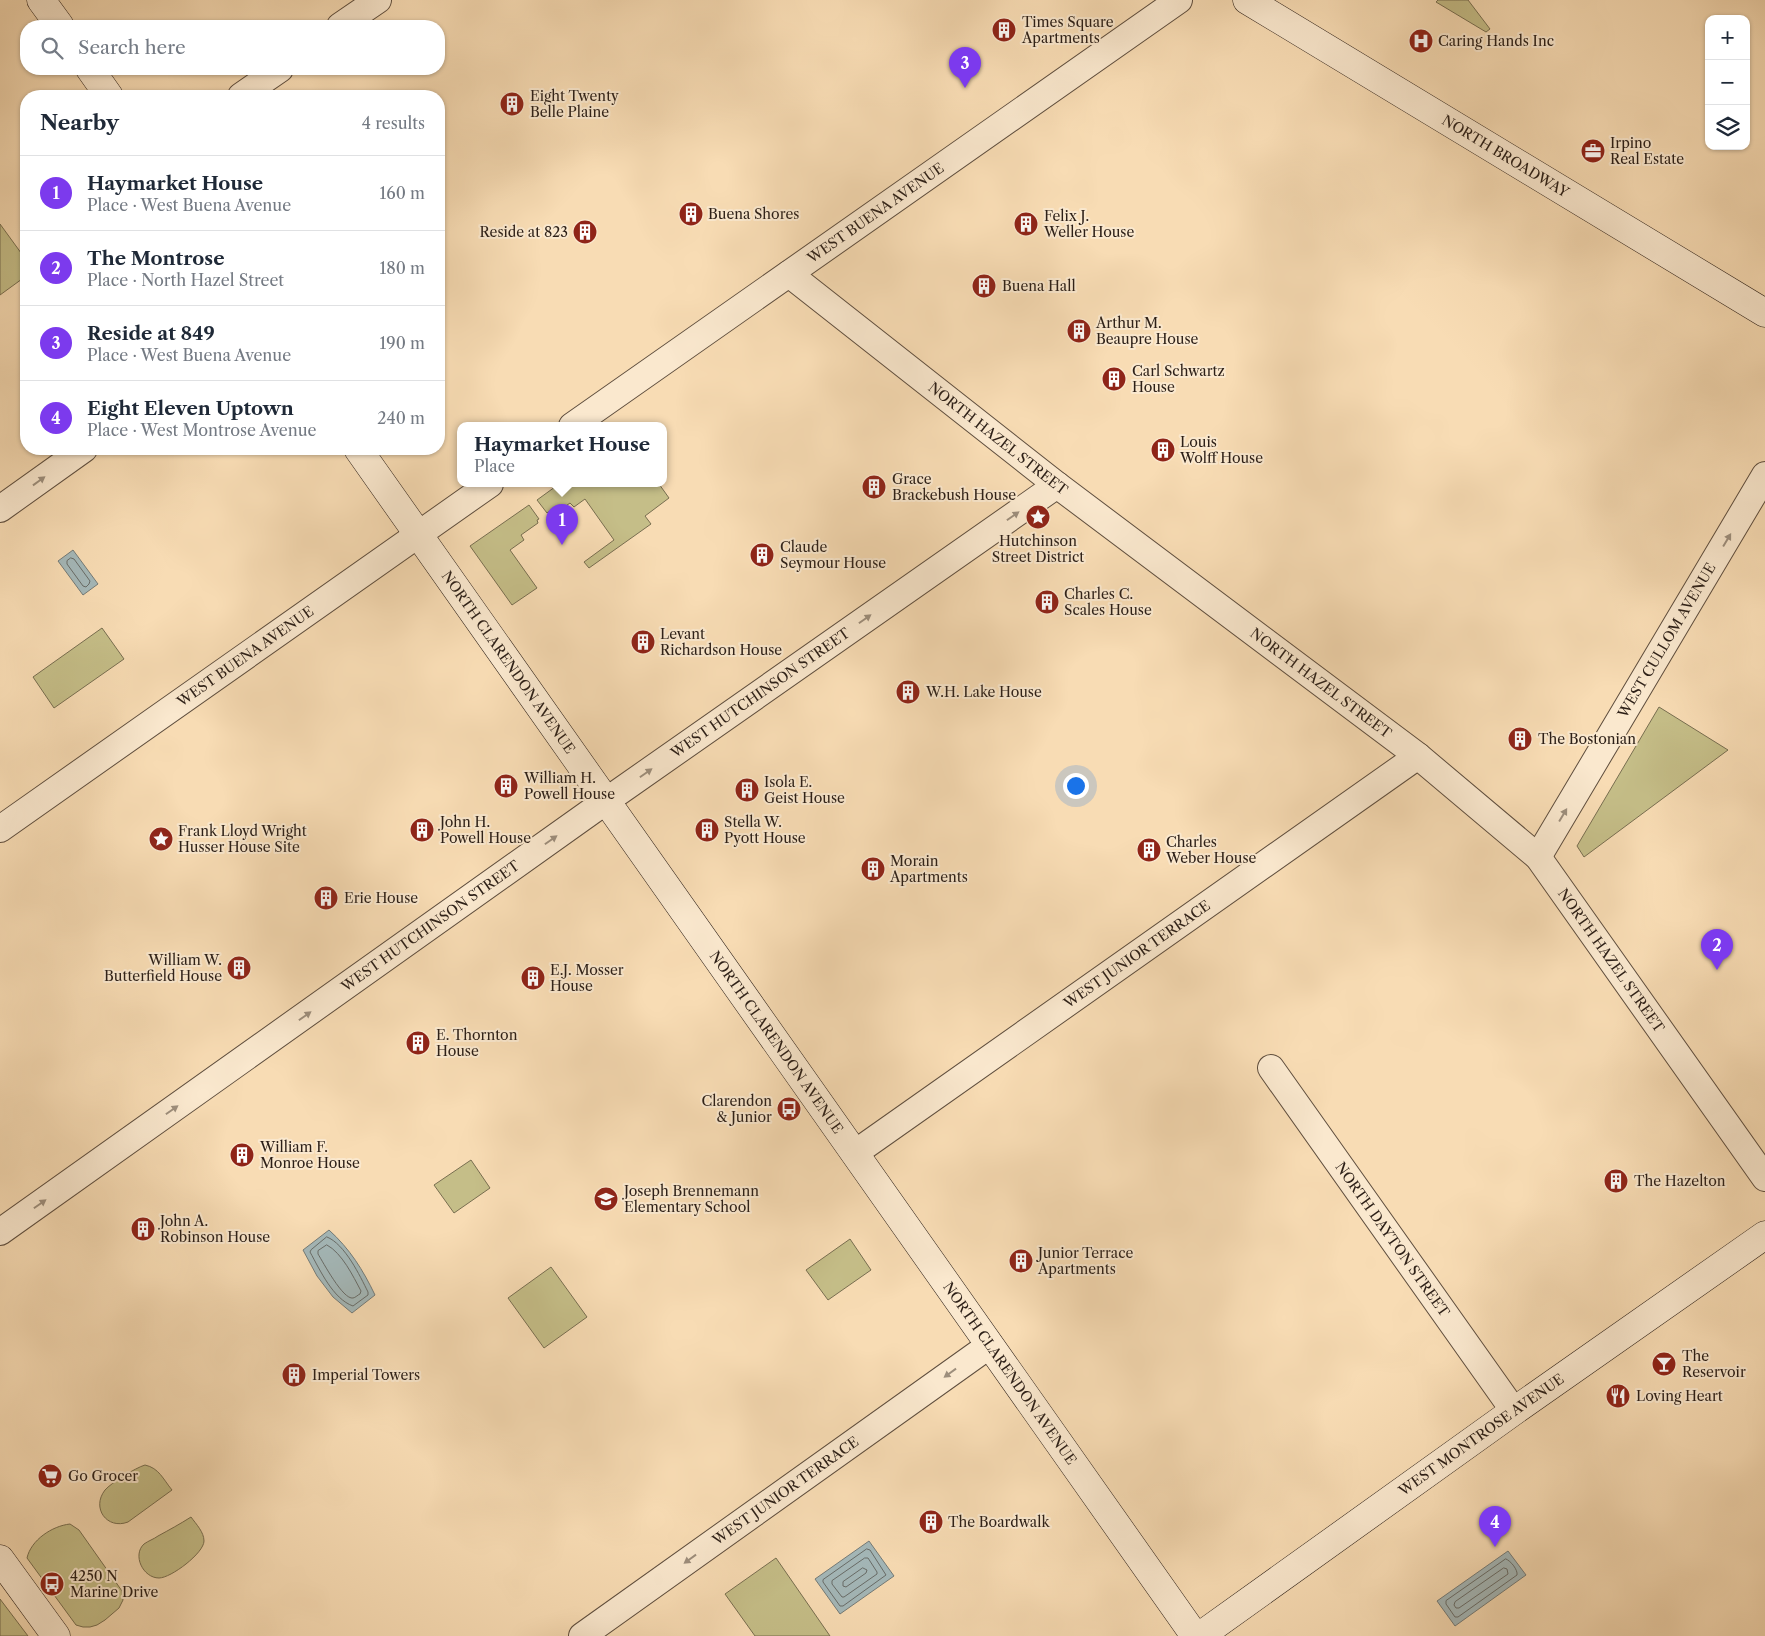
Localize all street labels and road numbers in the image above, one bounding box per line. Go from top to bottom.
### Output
street label: NORTH BROADWAY [1439,111,1573,202]
street label: WEST BUENA AVENUE [803,159,948,268]
street label: NORTH HAZEL STREET [925,378,1072,499]
street label: WEST CULLOM AVENUE [1613,560,1720,722]
street label: NORTH CLARENDON AVENUE [438,567,579,757]
street label: WEST BUENA AVENUE [173,602,317,711]
street label: WEST HUTCHINSON STREET [667,624,854,762]
street label: NORTH HAZEL STREET [1247,624,1395,742]
street label: WEST HUTCHINSON STREET [337,856,523,996]
street label: NORTH HAZEL STREET [1554,885,1668,1036]
street label: WEST JUNIOR TERRACE [1059,896,1214,1013]
street label: NORTH CLARENDON AVENUE [706,947,847,1137]
street label: NORTH DAYTON STREET [1331,1158,1454,1321]
street label: NORTH CLARENDON AVENUE [939,1278,1080,1468]
street label: WEST MONTROSE AVENUE [1394,1370,1568,1500]
street label: WEST JUNIOR TERRACE [708,1433,862,1550]

